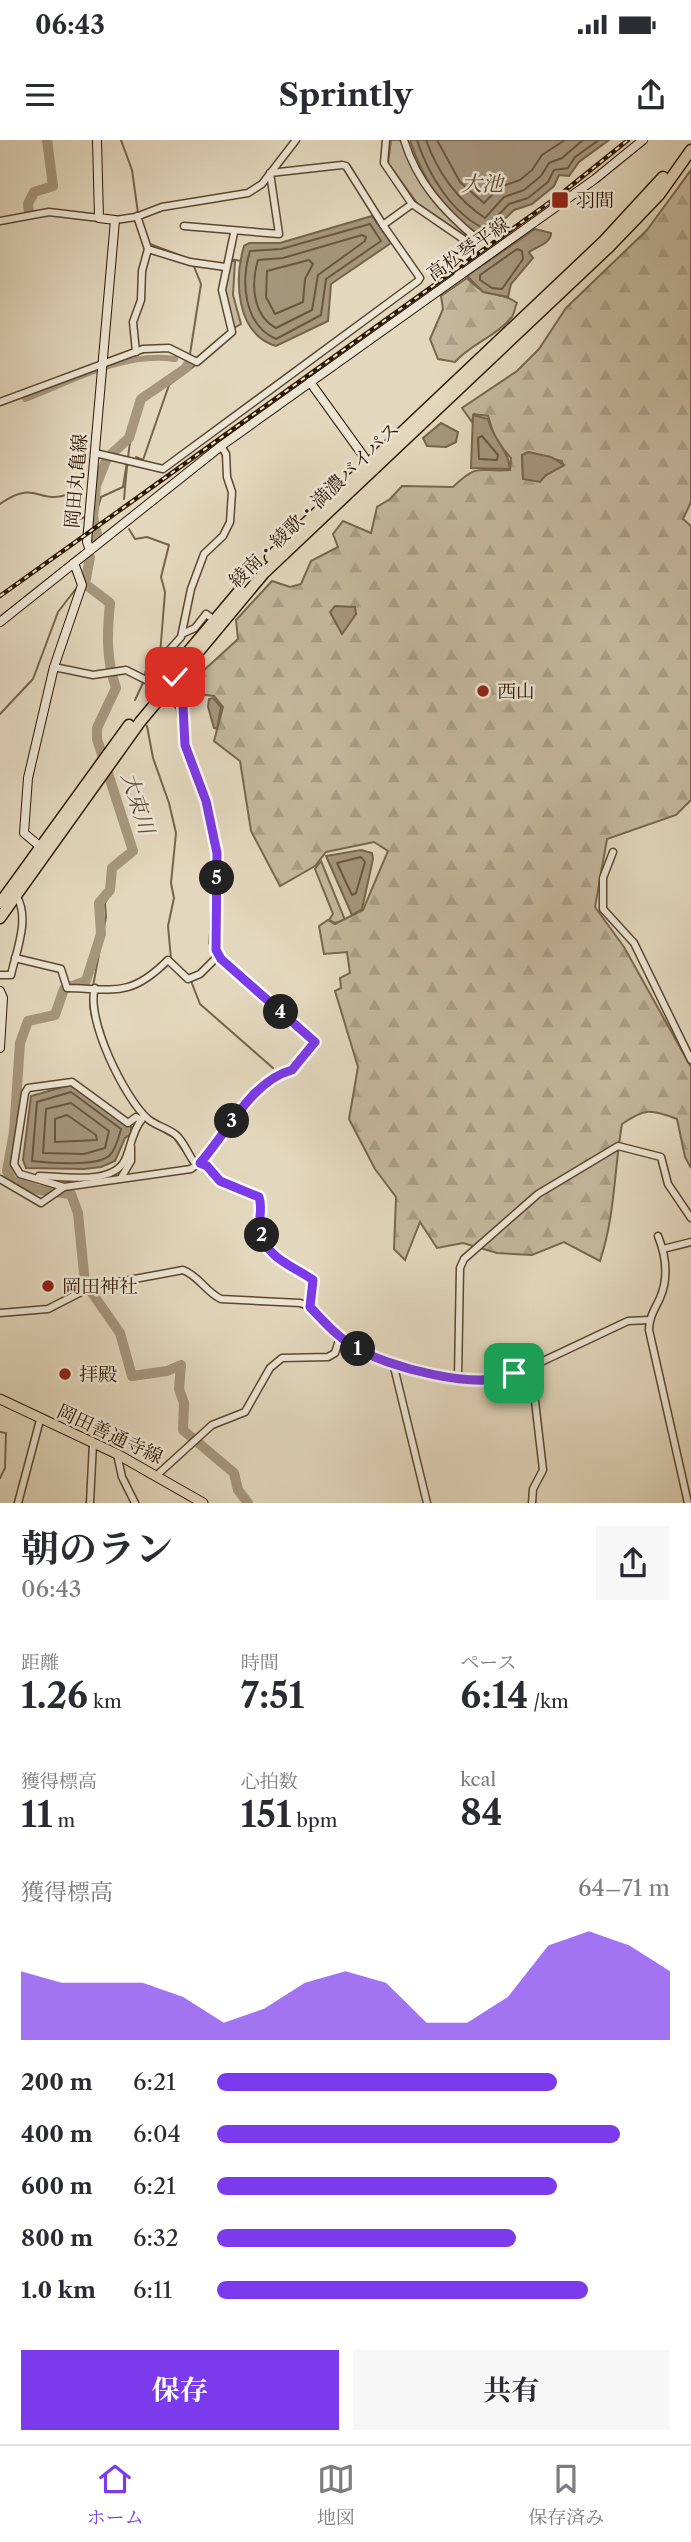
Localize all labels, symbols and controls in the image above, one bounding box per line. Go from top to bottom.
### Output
text: 06:43 [35,9,105,41]
text: Sprintly [278,75,413,114]
icon: menu [21,76,59,114]
icon: share [632,76,670,114]
water label: 大池 [461,171,505,196]
place label: 羽間 [576,189,614,212]
marker: 羽間 [550,190,570,210]
street label: 高松琴平線 [422,212,514,286]
street label: 綾南・綾歌・満濃バイパス [224,418,404,592]
street label: 岡田丸亀線 [60,433,92,529]
pin [145,647,205,707]
icon: check [156,658,194,696]
place label: 西山 [497,680,535,703]
marker: 西山 [475,683,491,699]
water label: 大束川 [116,769,160,839]
pin: 5 [200,860,234,896]
text: 5 [211,866,222,889]
pin: 4 [264,994,298,1030]
text: 4 [275,1000,286,1023]
pin: 3 [215,1104,250,1138]
text: 3 [226,1109,237,1132]
pin: 2 [244,1218,280,1252]
text: 2 [256,1223,267,1246]
place label: 岡田神社 [62,1275,138,1298]
marker: 岡田神社 [40,1278,56,1294]
pin: 1 [340,1332,376,1366]
text: 1 [353,1337,362,1360]
pin [484,1343,544,1403]
icon: arrive [495,1354,533,1392]
place label: 拝殿 [79,1363,117,1386]
marker: 拝殿 [57,1366,73,1382]
street label: 岡田善通寺線 [53,1399,167,1469]
text: 朝のラン [21,1525,173,1572]
button: share [596,1526,670,1600]
text: 06:43 [21,1575,81,1603]
text: 距離 [21,1651,59,1674]
text: 時間 [241,1651,279,1674]
text: ペース [460,1651,516,1674]
text: 1.26 [21,1674,88,1717]
text: 7:51 [241,1674,304,1717]
text: 6:14 [460,1674,528,1717]
text: km [88,1690,122,1713]
text: /km [528,1690,569,1713]
text: kcal [460,1768,496,1791]
text: 獲得標高 [21,1770,97,1793]
text: 心拍数 [241,1770,298,1793]
text: 84 [460,1791,503,1834]
text: 11 [21,1793,53,1836]
text: 151 [241,1793,291,1836]
text: m [53,1809,75,1832]
text: bpm [291,1809,337,1832]
text: 64–71 m [578,1874,670,1902]
text: 獲得標高 [21,1878,113,1906]
text: 200 m [21,2068,93,2096]
text: 6:21 [133,2068,176,2096]
text: 400 m [21,2120,93,2148]
text: 6:04 [133,2120,181,2148]
text: 600 m [21,2172,93,2200]
text: 6:21 [133,2172,176,2200]
text: 800 m [21,2224,93,2252]
text: 6:32 [133,2224,179,2252]
text: 1.0 km [21,2276,96,2304]
text: 6:11 [133,2276,172,2304]
button: 保存 [21,2350,339,2430]
button: 共有 [353,2350,670,2430]
tab: ホーム [87,2460,144,2529]
tab: 地図 [317,2460,355,2529]
tab: 保存済み [528,2460,604,2529]

